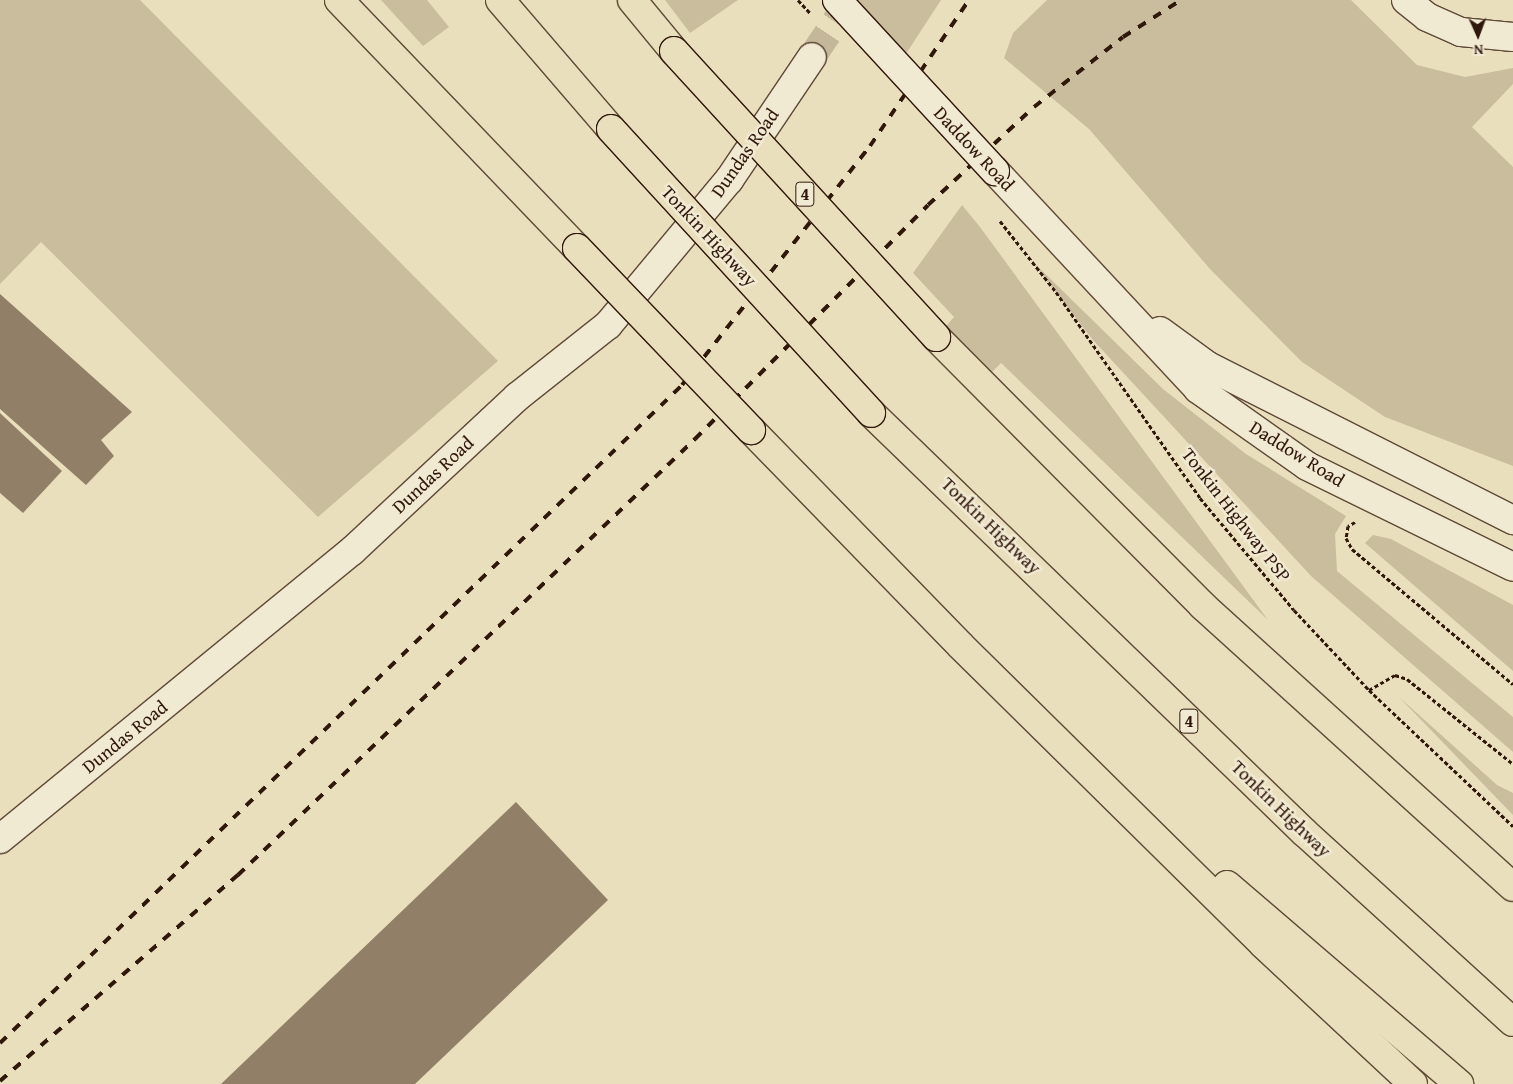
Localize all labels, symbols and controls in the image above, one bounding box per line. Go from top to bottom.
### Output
north arrow [1453,10,1503,60]
text: N [1474,40,1484,60]
street label: Daddow Road [929,102,1019,196]
street label: Dundas Road [706,104,784,202]
road number: 4 [795,178,815,210]
street label: Tonkin Highway [656,181,762,291]
street label: Daddow Road [1245,416,1349,492]
street label: Dundas Road [388,432,478,518]
street label: Tonkin Highway PSP [1177,443,1295,587]
street label: Tonkin Highway [936,473,1046,579]
street label: Dundas Road [78,696,172,778]
road number: 4 [1179,706,1199,736]
street label: Tonkin Highway [1226,756,1336,862]

